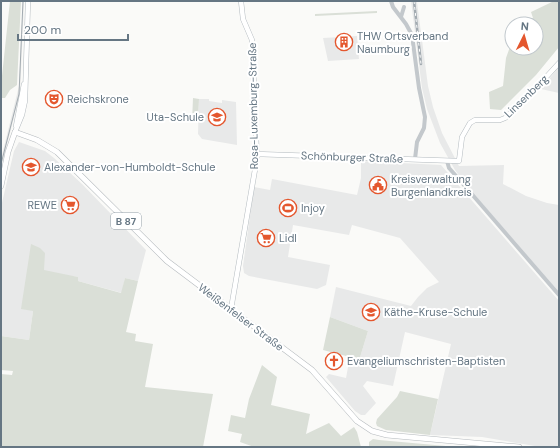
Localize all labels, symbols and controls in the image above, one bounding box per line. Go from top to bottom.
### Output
scale bar [18,16,128,42]
north arrow [504,16,544,56]
text: N [520,19,529,33]
text: 200 m [24,22,61,38]
place label: THW Ortsverband Naumburg [357,29,448,56]
building icon: THW Ortsverband Naumburg [334,32,354,52]
street label: Rosa-Luxemburg-Straße [245,42,261,170]
street label: Linsenberg [501,71,551,121]
theatre icon: Reichskrone [44,89,64,109]
place label: Reichskrone [67,92,129,106]
school or university icon: Uta-Schule [207,107,227,127]
place label: Uta-Schule [147,110,204,124]
street label: Schönburger Straße [301,148,403,166]
school or university icon: Alexander-von-Humboldt-Schule [21,157,41,177]
place label: Alexander-von-Humboldt-Schule [44,160,216,174]
place label: Kreisverwaltung Burgenlandkreis [391,172,472,199]
public building icon: Kreisverwaltung Burgenlandkreis [368,175,388,195]
supermarket icon: REWE [60,195,80,215]
place label: REWE [27,198,57,212]
sports icon: Injoy [278,198,298,218]
place label: Injoy [301,201,325,215]
road number: B 87 [111,213,141,229]
supermarket icon: Lidl [256,228,276,248]
place label: Lidl [279,231,297,245]
street label: Weißenfelser Straße [195,280,287,354]
school or university icon: Käthe-Kruse-Schule [361,302,381,322]
place label: Käthe-Kruse-Schule [384,305,487,319]
church icon: Evangeliumschristen-Baptisten [324,351,344,371]
place label: Evangeliumschristen-Baptisten [347,354,505,368]

